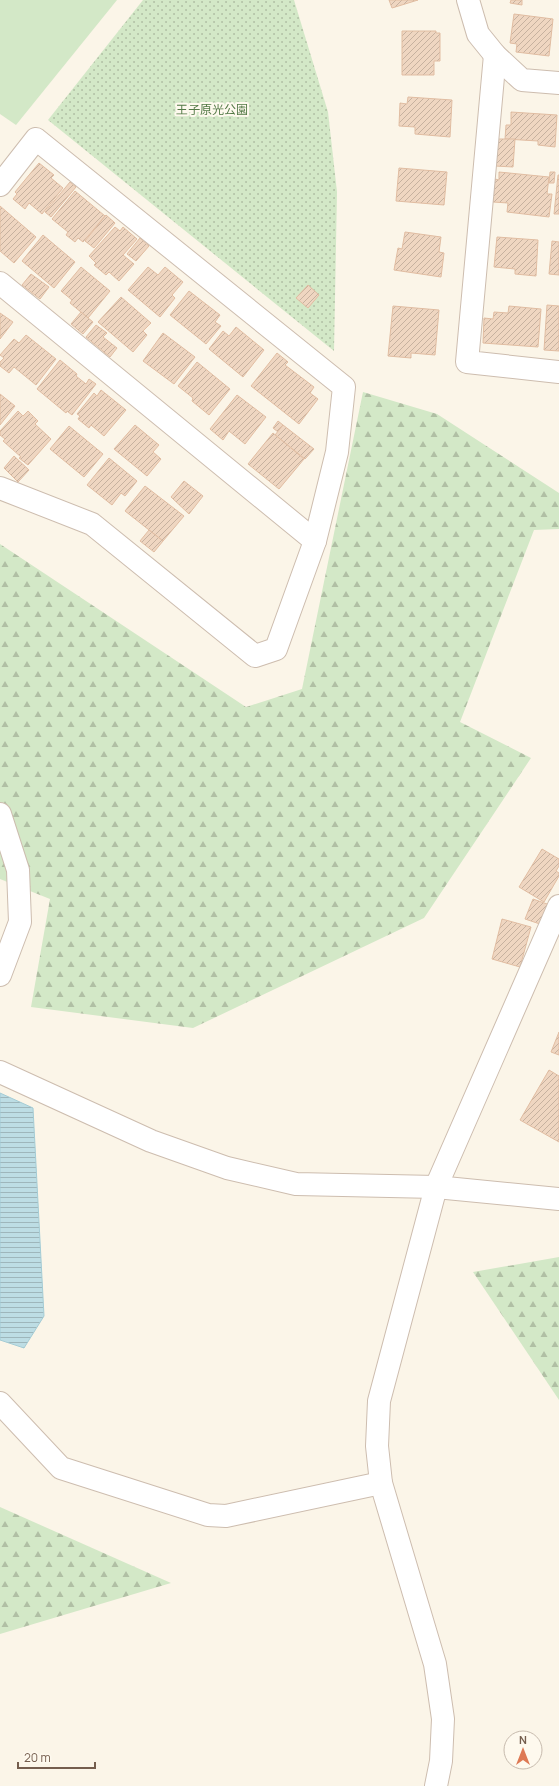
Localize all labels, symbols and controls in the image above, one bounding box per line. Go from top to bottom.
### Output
park label: 王子原光公園 [176,101,248,118]
north arrow [503,1730,543,1770]
text: N [519,1732,527,1747]
scale bar [18,1744,95,1770]
text: 20 m [24,1749,51,1766]

